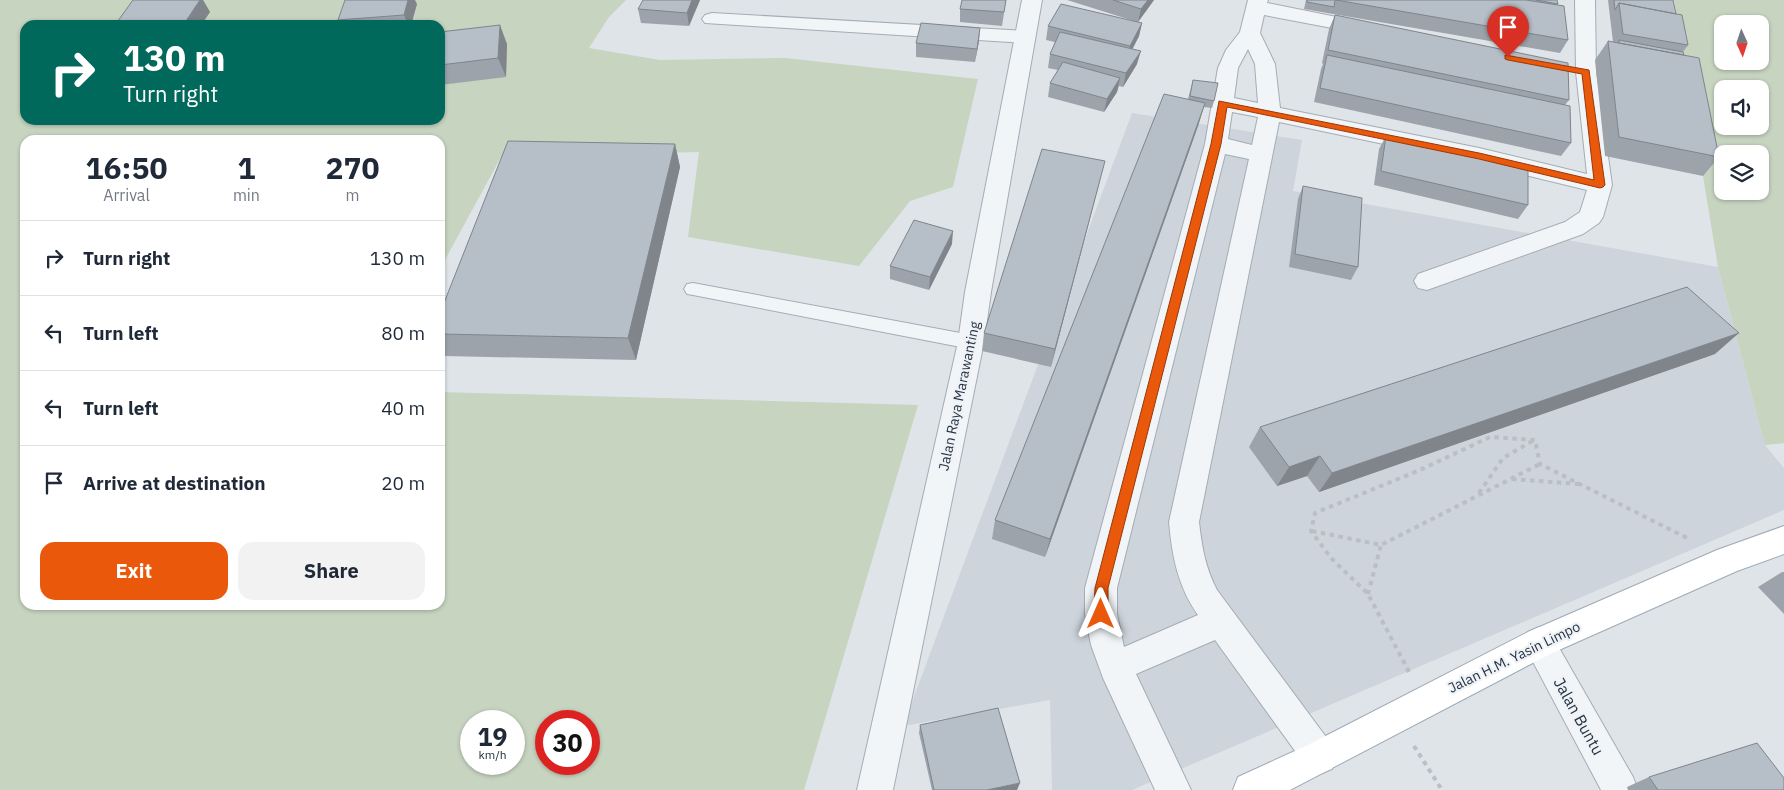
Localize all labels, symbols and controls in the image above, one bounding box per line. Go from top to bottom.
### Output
pin [1487,6,1529,57]
icon: arrive [1494,13,1522,41]
north arrow [1714,15,1769,70]
map controls [1714,15,1769,200]
text: 130 m [123,35,226,81]
icon: right [40,40,105,105]
text: Turn right [123,79,218,108]
button: sound [1714,80,1769,135]
button: layers [1714,145,1769,200]
text: 16:50 [86,148,167,187]
text: 1 [237,148,255,187]
text: 270 [325,148,379,187]
text: Arrival [103,185,150,205]
text: min [233,185,260,205]
text: m [345,185,359,205]
icon: right [40,244,68,272]
text: Turn right [83,246,170,270]
text: 130 m [370,246,425,270]
icon: left [40,319,68,347]
street label: Jalan Raya Marawanting [934,319,984,472]
text: Turn left [83,321,159,345]
text: 80 m [381,321,425,345]
icon: left [40,394,68,422]
text: Turn left [83,396,159,420]
text: 40 m [381,396,425,420]
icon: arrive [40,469,68,497]
text: Arrive at destination [83,471,266,495]
text: 20 m [381,471,425,495]
button: Exit [40,542,228,600]
button: Share [238,542,425,600]
position arrow [1074,587,1126,639]
street label: Jalan H.M. Yasin Limpo [1445,617,1583,697]
street label: Jalan Buntu [1549,674,1609,758]
speed limit sign: 30 [535,710,600,775]
text: 19 [477,720,508,753]
text: km/h [478,747,507,762]

